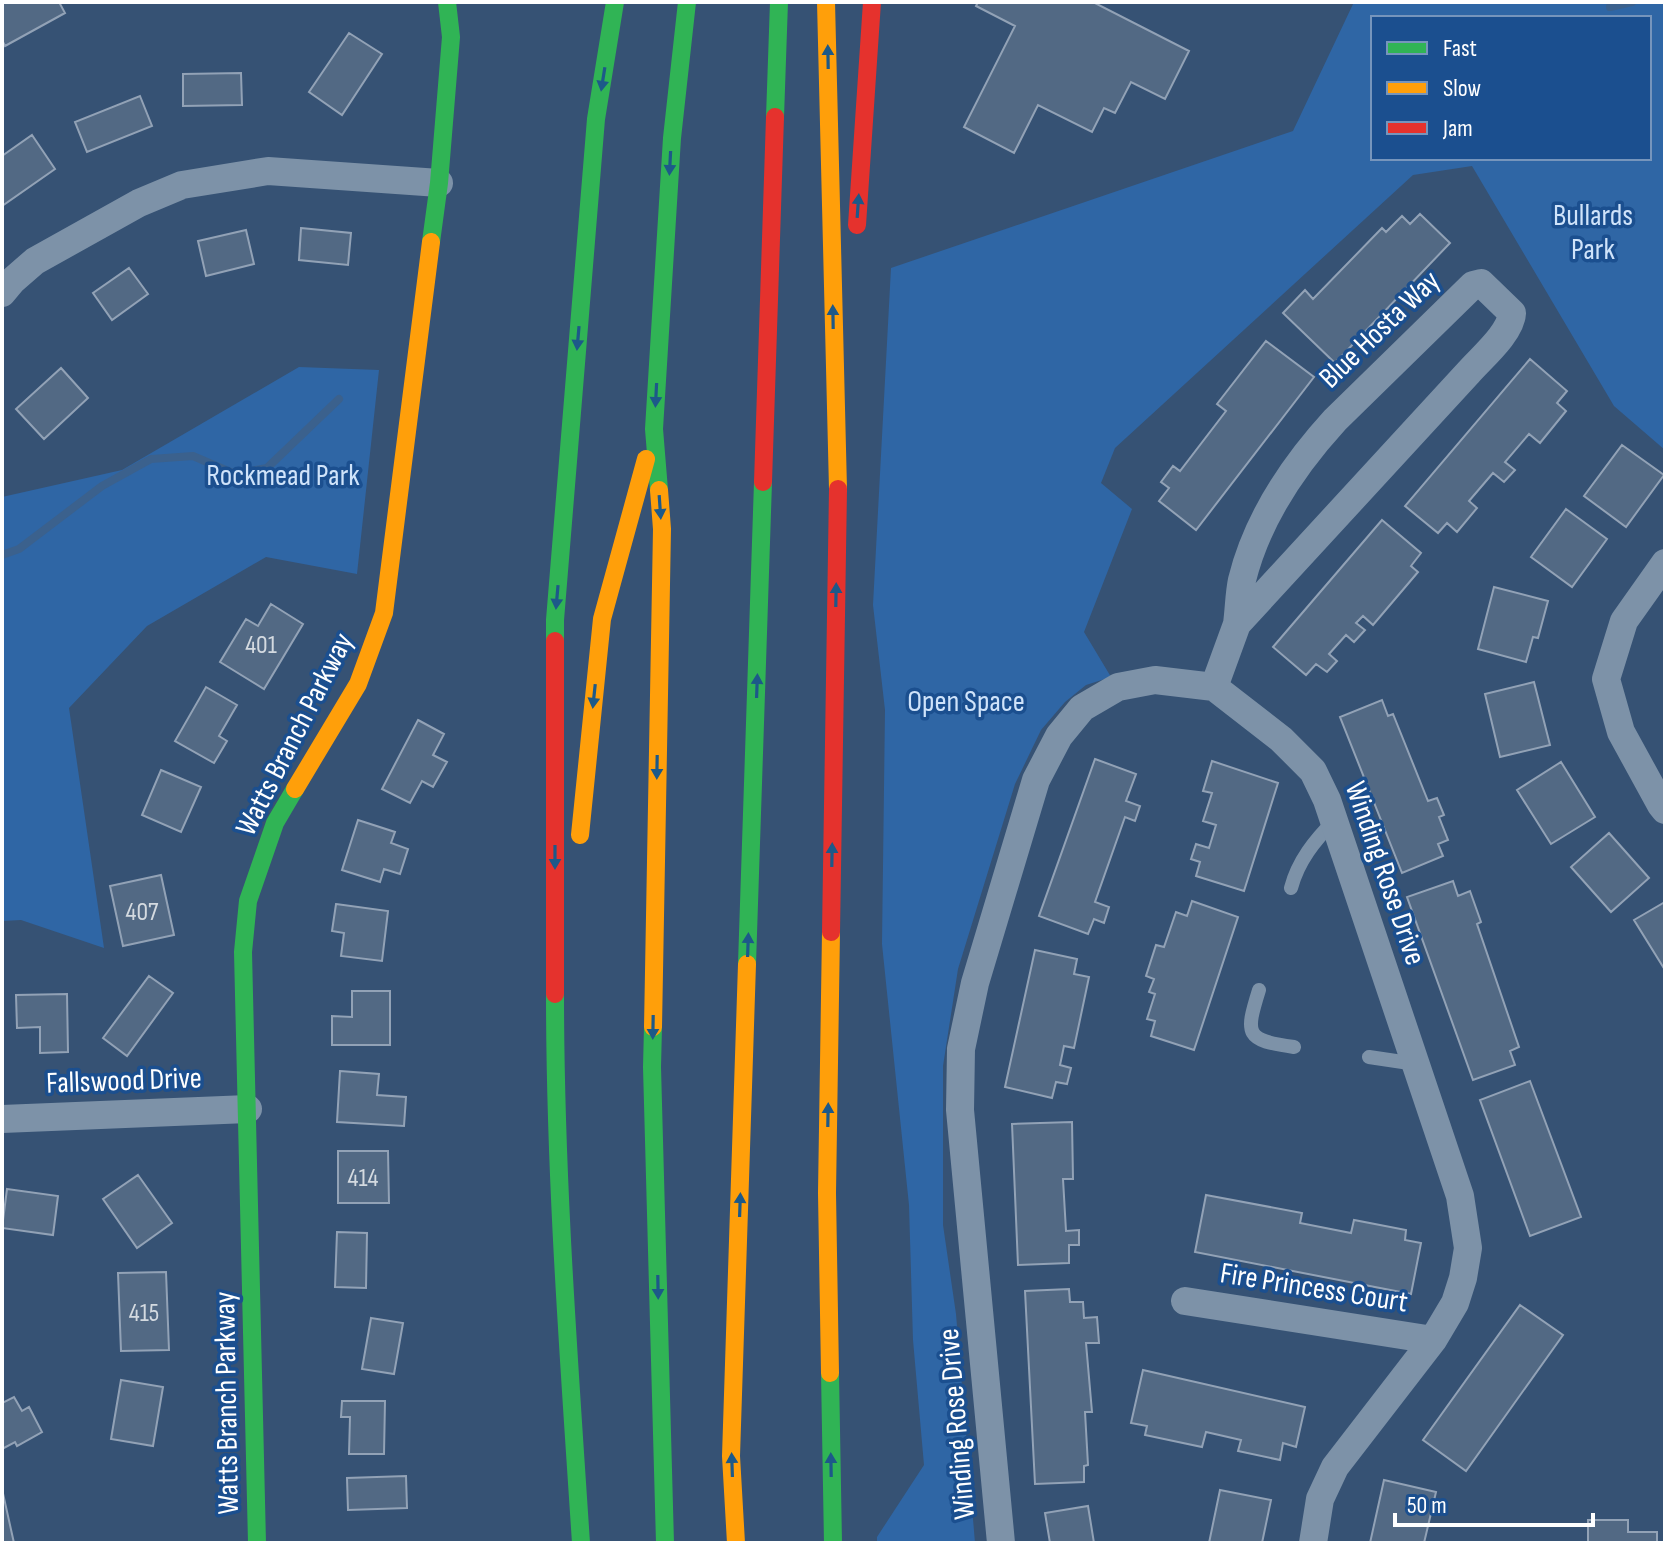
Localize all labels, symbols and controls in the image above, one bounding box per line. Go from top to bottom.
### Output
legend [1371,16,1651,160]
text: Fast [1443,34,1477,63]
one-way arrow [821,44,834,69]
one-way arrow [596,67,608,92]
text: Slow [1443,74,1481,103]
text: Jam [1442,114,1473,143]
one-way arrow [663,151,676,176]
one-way arrow [852,193,865,218]
park label: Bullards Park [1553,198,1633,268]
street label: Blue Hosta Way [1312,263,1448,396]
one-way arrow [827,304,840,329]
one-way arrow [571,326,584,351]
one-way arrow [649,383,662,408]
park label: Rockmead Park [206,458,360,494]
one-way arrow [654,495,667,520]
one-way arrow [830,582,842,607]
one-way arrow [550,585,563,610]
street label: Watts Branch Parkway [228,627,362,842]
house number: 401 [245,630,277,661]
one-way arrow [750,673,763,698]
one-way arrow [587,684,600,709]
park label: Open Space [907,684,1025,720]
one-way arrow [651,755,664,780]
street label: Winding Rose Drive [1337,777,1433,970]
one-way arrow [826,842,838,867]
one-way arrow [549,845,561,870]
house number: 407 [126,897,159,928]
one-way arrow [742,932,755,957]
one-way arrow [647,1015,659,1040]
street label: Fallswood Drive [46,1060,202,1102]
one-way arrow [822,1102,834,1127]
house number: 414 [348,1163,379,1194]
one-way arrow [733,1192,746,1217]
street label: Fire Princess Court [1218,1255,1410,1321]
one-way arrow [652,1275,664,1300]
street label: Watts Branch Parkway [207,1291,247,1515]
house number: 415 [129,1298,159,1329]
street label: Winding Rose Drive [931,1327,983,1521]
one-way arrow [726,1452,739,1477]
one-way arrow [825,1452,837,1477]
scale bar [1395,1477,1593,1527]
text: 50 m [1407,1491,1447,1520]

